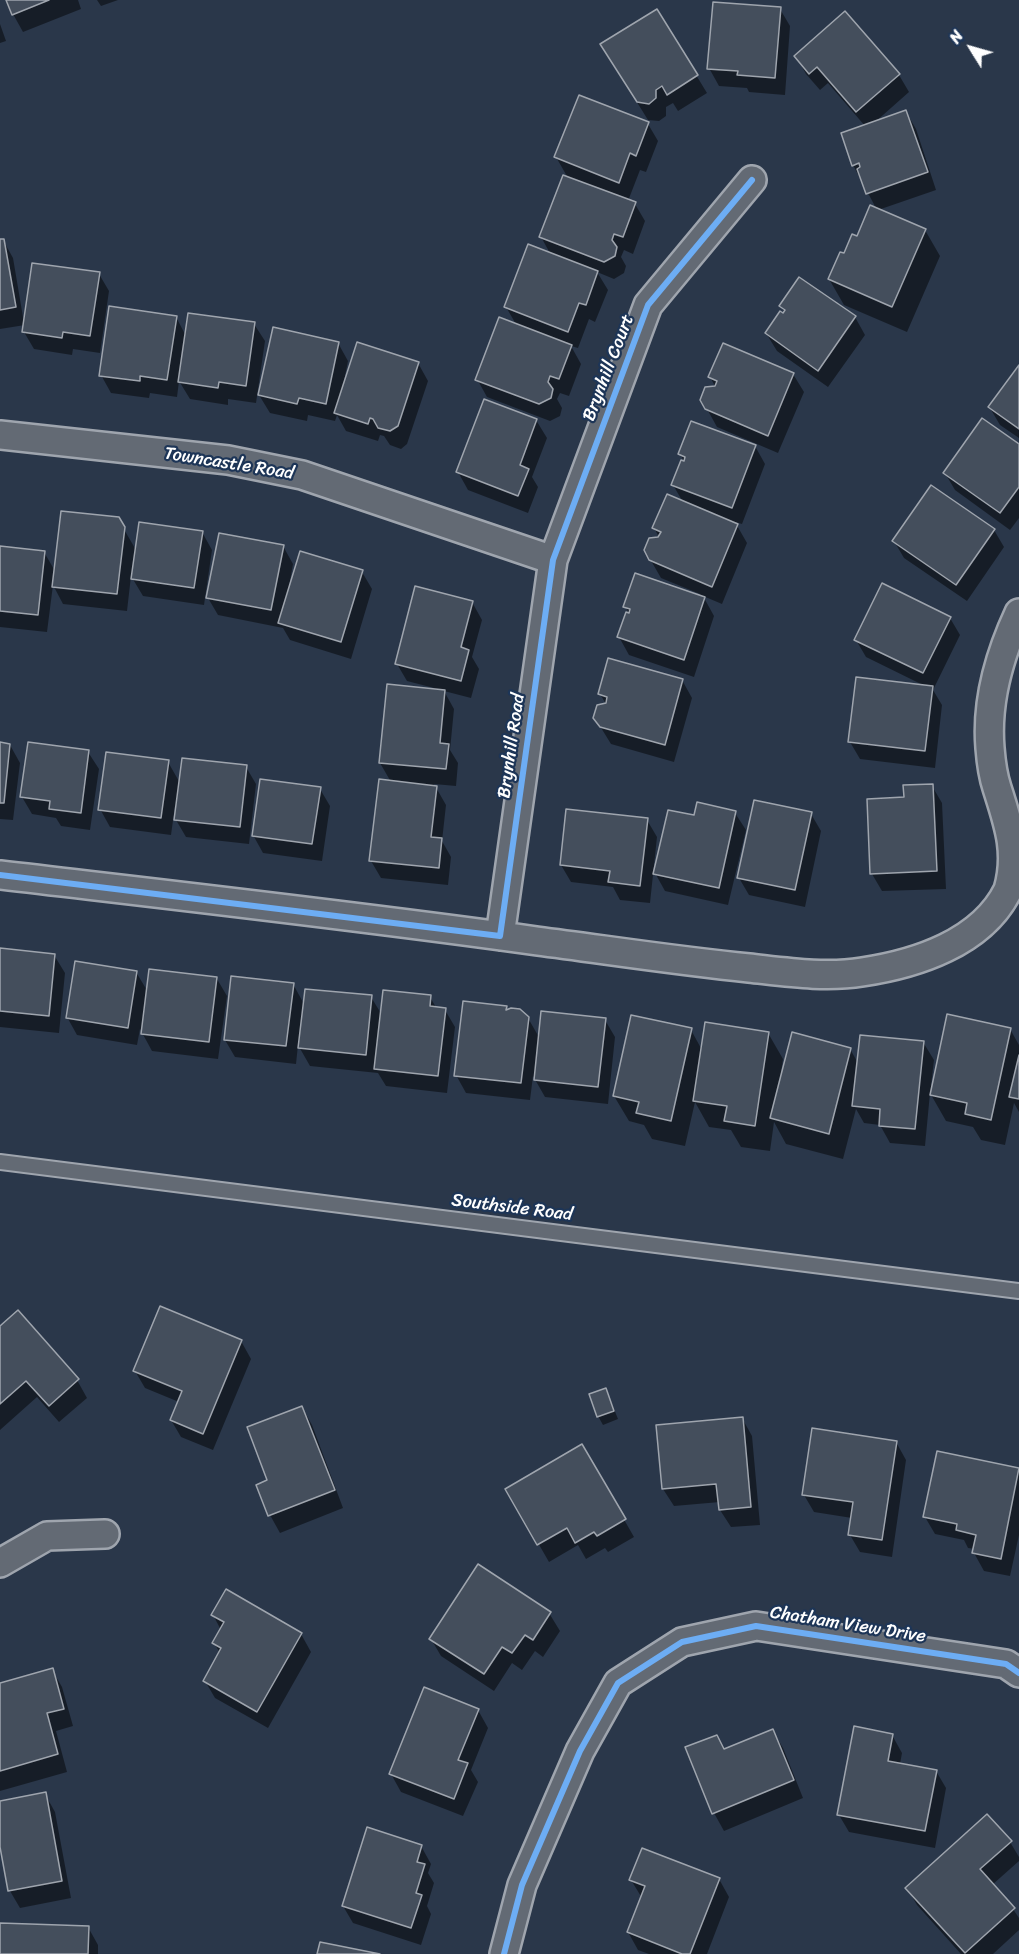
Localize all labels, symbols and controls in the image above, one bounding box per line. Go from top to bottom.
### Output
north arrow [941,18,1001,78]
text: N [941,24,971,50]
street label: Brynhill Court [579,312,639,424]
street label: Towncastle Road [163,443,295,485]
street label: Brynhill Road [494,692,530,800]
street label: Southside Road [450,1190,574,1226]
street label: Chatham View Drive [769,1602,927,1648]

